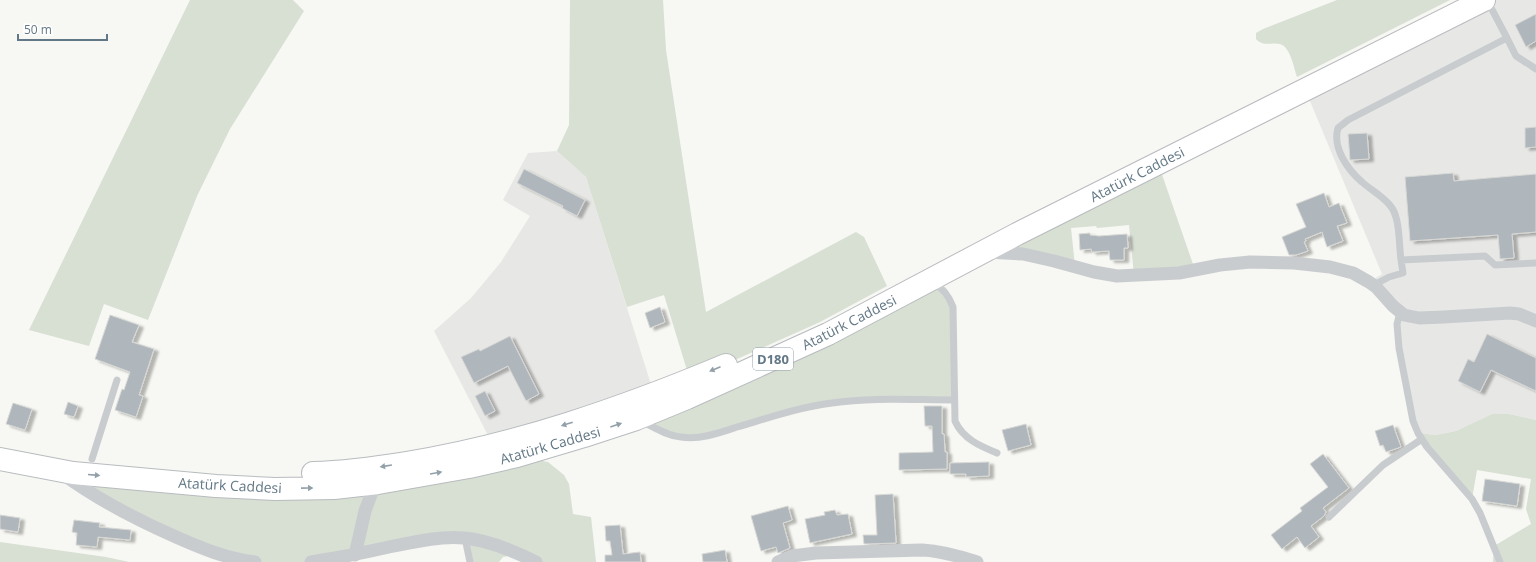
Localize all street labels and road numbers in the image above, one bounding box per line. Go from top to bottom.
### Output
street label: Atatürk Caddesi [1086,142,1188,206]
street label: Atatürk Caddesi [798,290,900,354]
road number: D180 [753,348,793,370]
street label: Atatürk Caddesi [498,422,602,468]
street label: Atatürk Caddesi [178,473,282,497]

